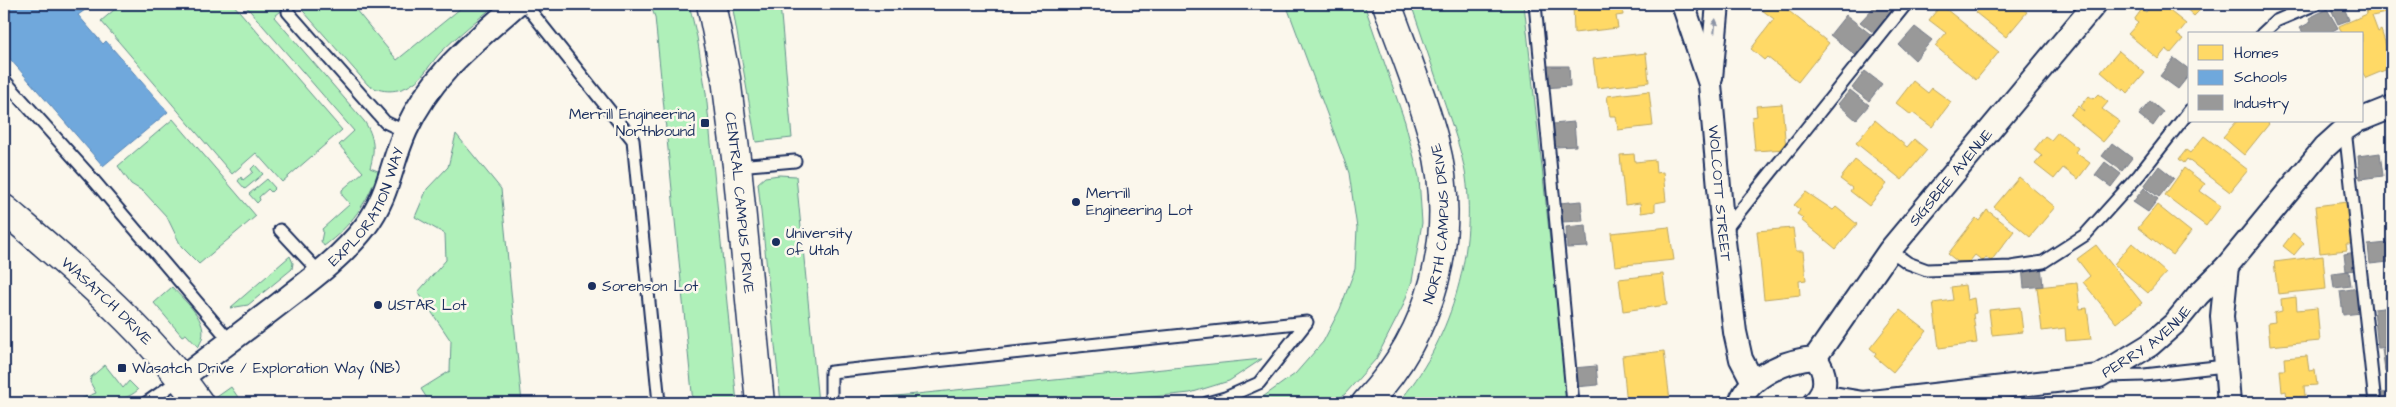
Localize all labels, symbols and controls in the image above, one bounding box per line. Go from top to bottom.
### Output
one-way arrow [1711,18,1719,34]
legend [2188,32,2364,122]
text: Homes [2234,43,2279,64]
text: Schools [2234,67,2288,88]
text: Industry [2234,93,2289,115]
place label: Merrill Engineering Northbound [569,104,695,142]
street label: CENTRAL CAMPUS DRIVE [720,111,760,295]
marker: Merrill Engineering Northbound [699,117,711,129]
street label: WOLCOTT STREET [1703,124,1737,263]
street label: SIGSBEE AVENUE [1904,124,1997,231]
street label: NORTH CAMPUS DRIVE [1418,141,1454,307]
street label: EXPLORATION WAY [323,144,409,271]
place label: Merrill Engineering Lot [1086,183,1193,222]
marker: Merrill Engineering Lot [1070,196,1082,208]
place label: University of Utah [786,223,852,261]
marker: University of Utah [770,236,782,248]
street label: WASATCH DRIVE [57,252,157,350]
place label: Sorenson Lot [602,276,698,297]
marker: Sorenson Lot [586,280,598,292]
place label: USTAR Lot [388,295,467,316]
marker: USTAR Lot [372,299,384,311]
street label: PERRY AVENUE [2097,301,2196,383]
place label: Wasatch Drive / Exploration Way (NB) [132,358,400,380]
marker: Wasatch Drive / Exploration Way (NB) [116,362,128,374]

